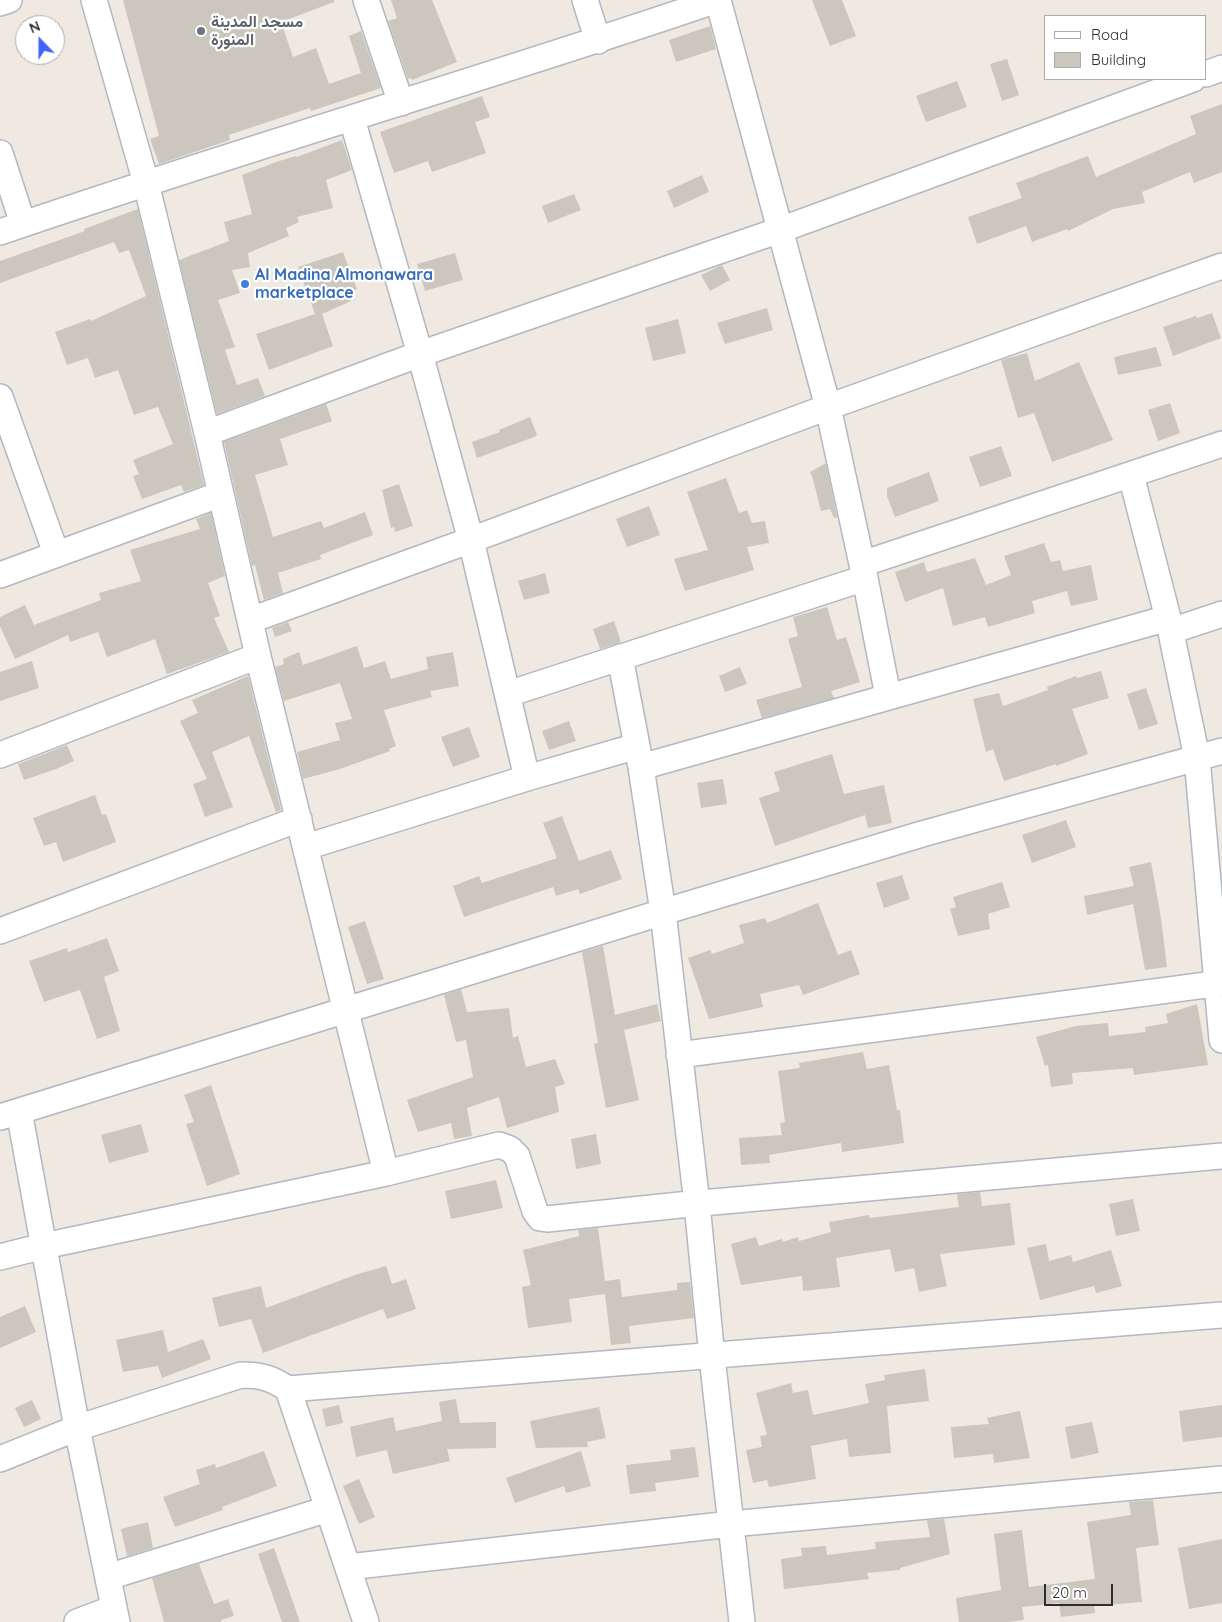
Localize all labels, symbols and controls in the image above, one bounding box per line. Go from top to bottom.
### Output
place label: مسجد المدينة المنورة [211,12,303,50]
north arrow [15,15,65,65]
legend [1044,15,1207,80]
text: N [27,17,43,37]
marker: مسجد المدينة المنورة [195,25,207,37]
text: Road [1091,25,1128,44]
text: Building [1091,50,1146,69]
place label: Al Madina Almonawara marketplace [255,265,433,303]
marker: Al Madina Almonawara marketplace [239,278,251,290]
scale bar [1047,1574,1116,1606]
text: 20 m [1052,1583,1087,1602]

